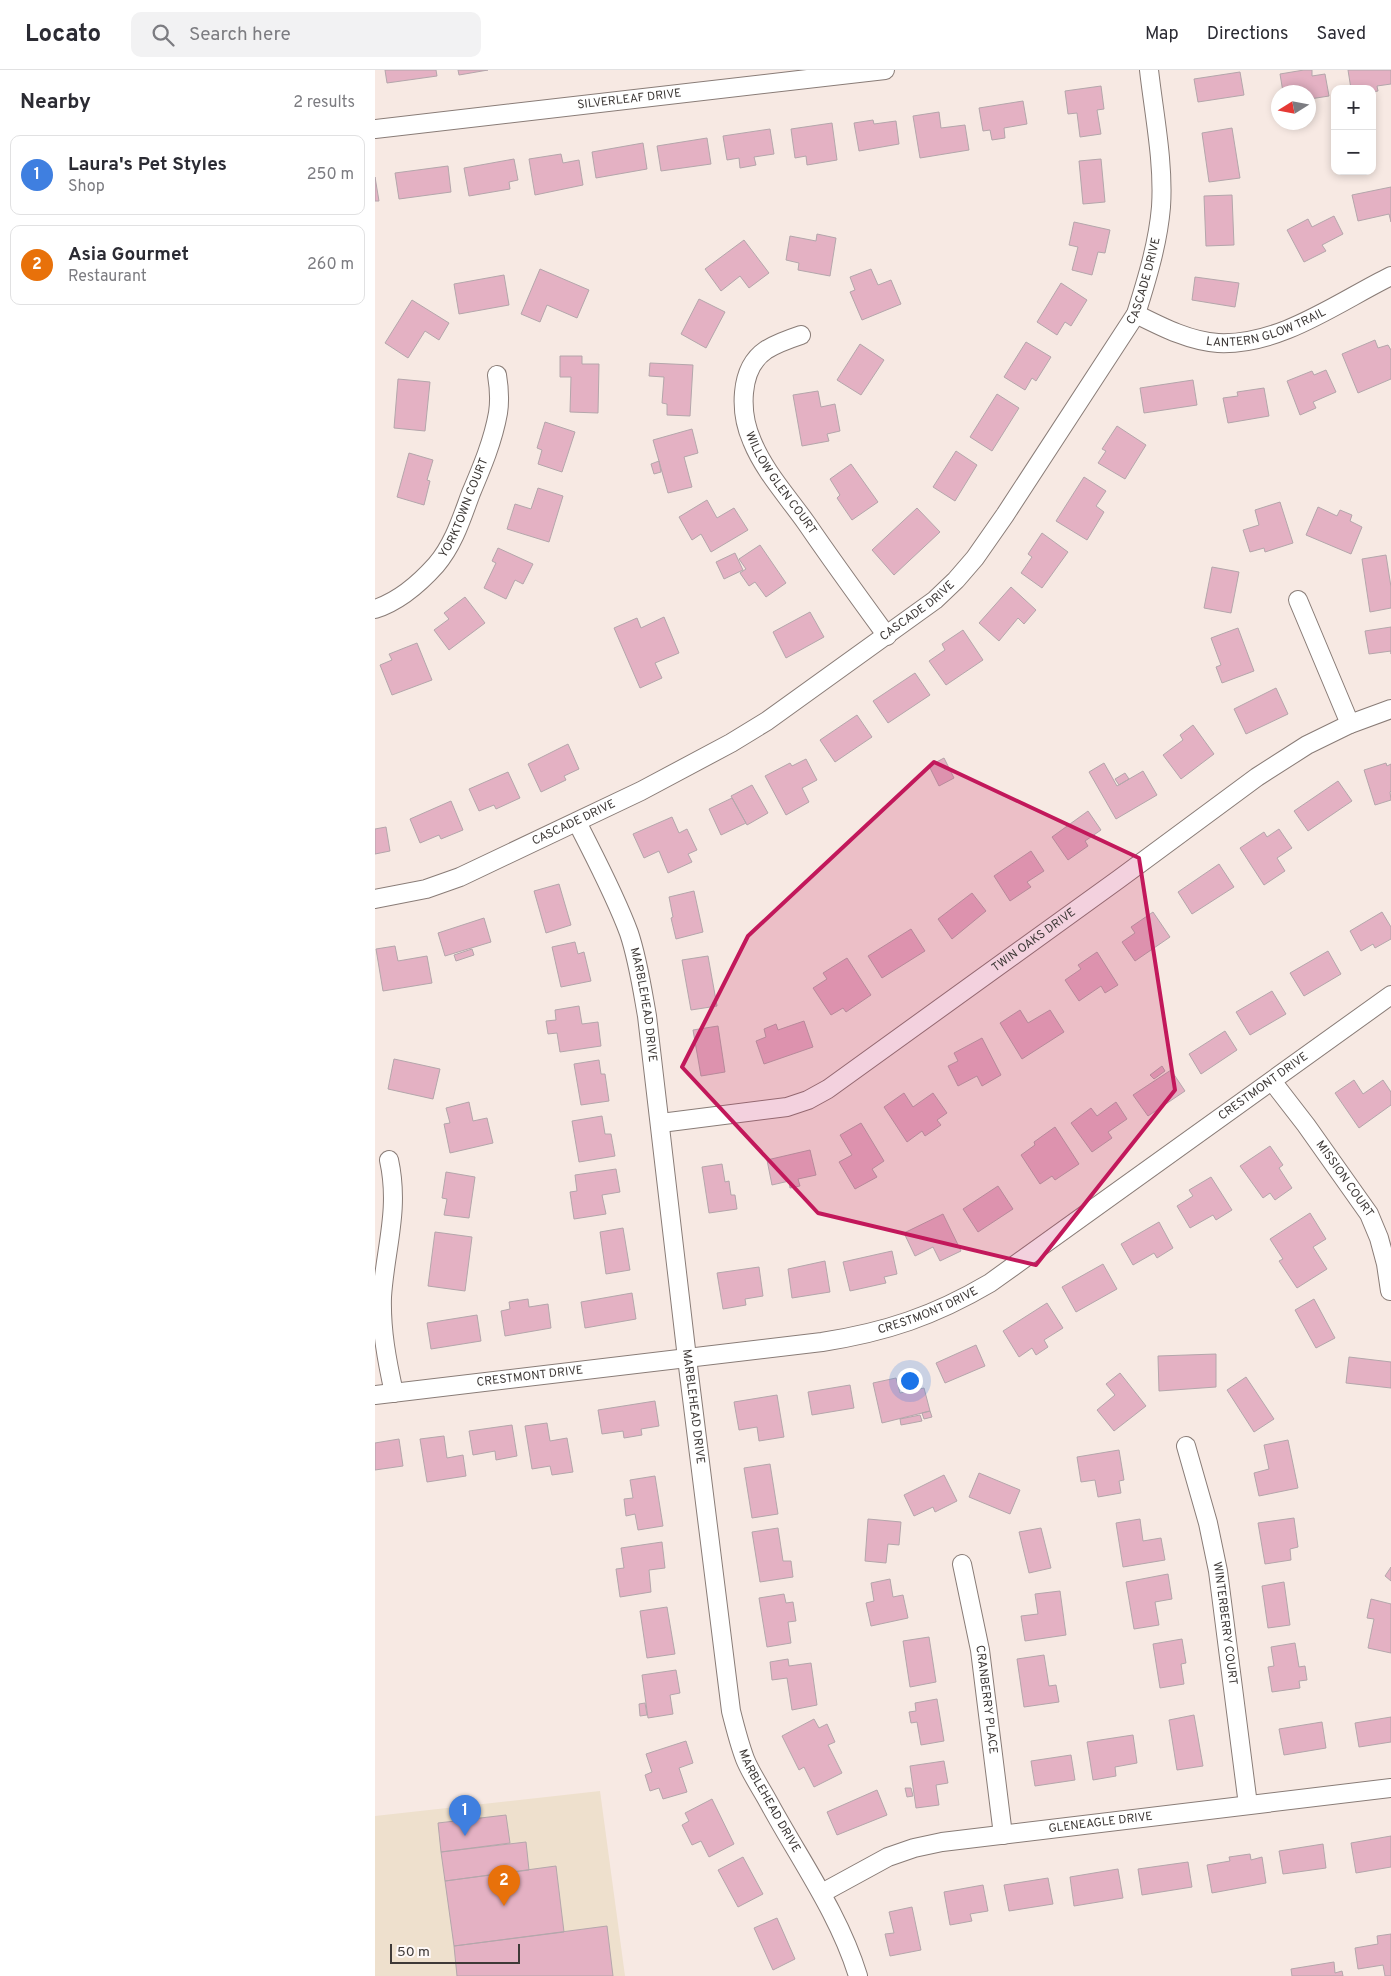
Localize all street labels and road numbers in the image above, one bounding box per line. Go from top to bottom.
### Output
street label: SILVERLEAF DRIVE [576,86,682,114]
street label: CASCADE DRIVE [1123,236,1165,328]
street label: LANTERN GLOW TRAIL [1205,304,1329,351]
street label: WILLOW GLEN COURT [741,429,820,538]
street label: YORKTOWN COURT [436,456,492,561]
street label: CASCADE DRIVE [877,577,958,645]
street label: CASCADE DRIVE [529,796,618,850]
street label: TWIN OAKS DRIVE [989,905,1079,976]
street label: MARBLEHEAD DRIVE [626,946,660,1063]
street label: CRESTMONT DRIVE [1215,1049,1312,1124]
street label: MISSION COURT [1312,1138,1377,1221]
street label: CRESTMONT DRIVE [876,1283,981,1338]
street label: MARBLEHEAD DRIVE [678,1348,708,1465]
street label: CRESTMONT DRIVE [476,1362,584,1391]
street label: WINTERBERRY COURT [1208,1560,1241,1686]
street label: CRANBERRY PLACE [971,1644,1001,1755]
street label: MARBLEHEAD DRIVE [734,1747,804,1856]
street label: GLENEAGLE DRIVE [1048,1809,1153,1837]

